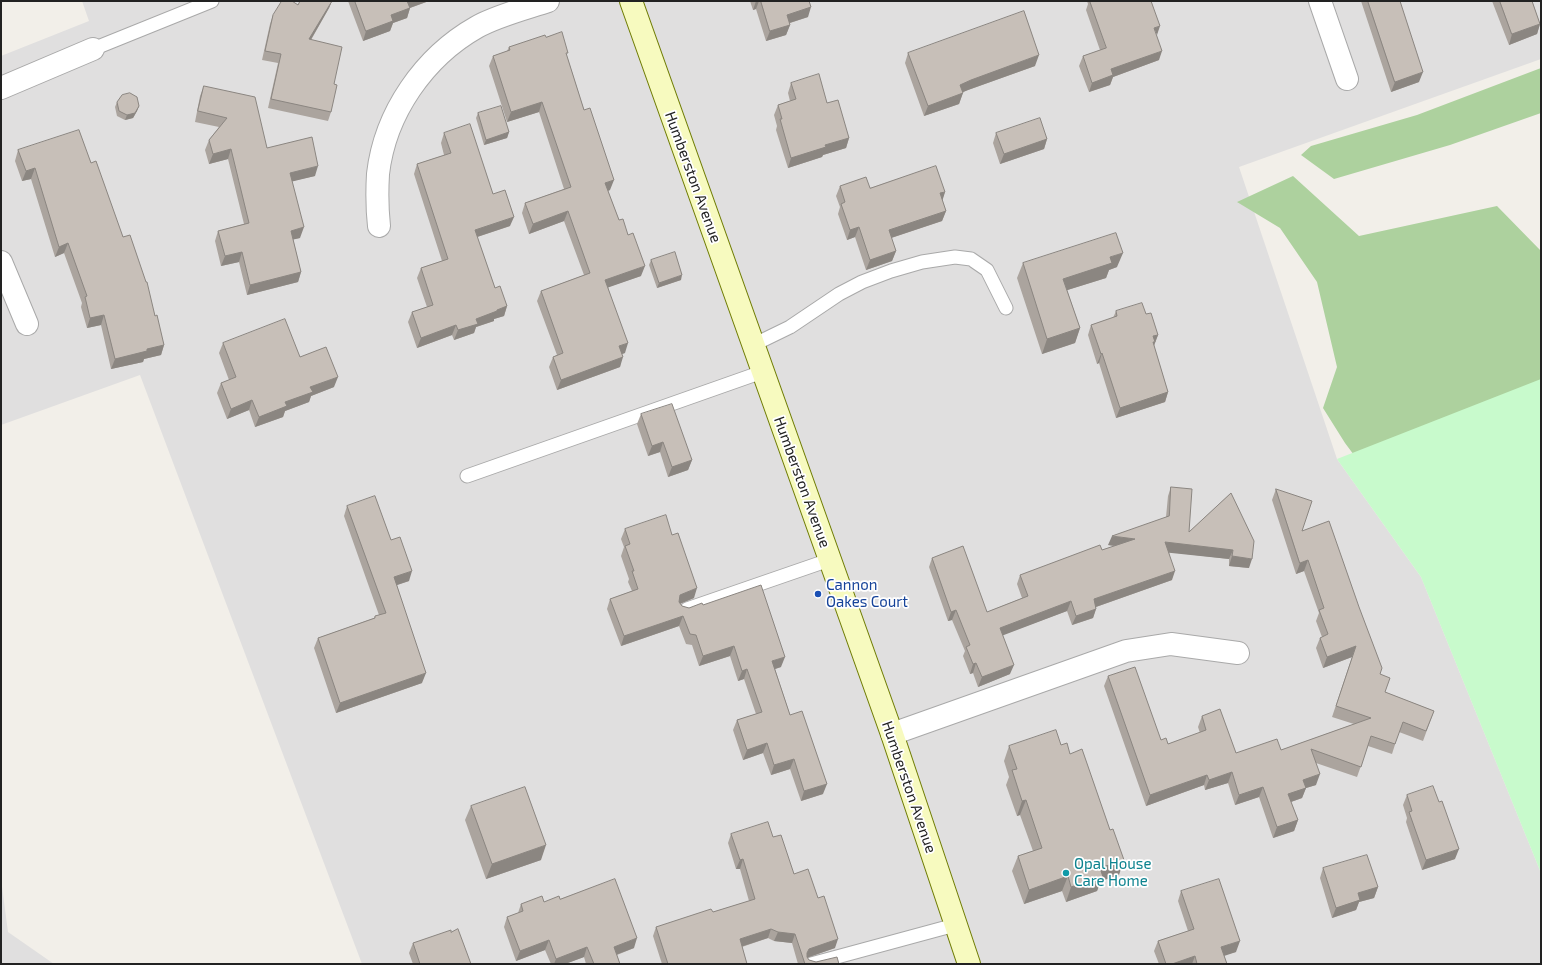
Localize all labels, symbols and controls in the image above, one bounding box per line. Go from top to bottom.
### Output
street label: Humberston Avenue [661,109,725,245]
street label: Humberston Avenue [770,414,834,550]
place label: Cannon Oakes Court [826,576,908,611]
marker: Cannon Oakes Court [813,589,823,599]
street label: Humberston Avenue [878,719,940,855]
place label: Opal House Care Home [1074,855,1152,890]
marker: Opal House Care Home [1061,868,1071,878]

